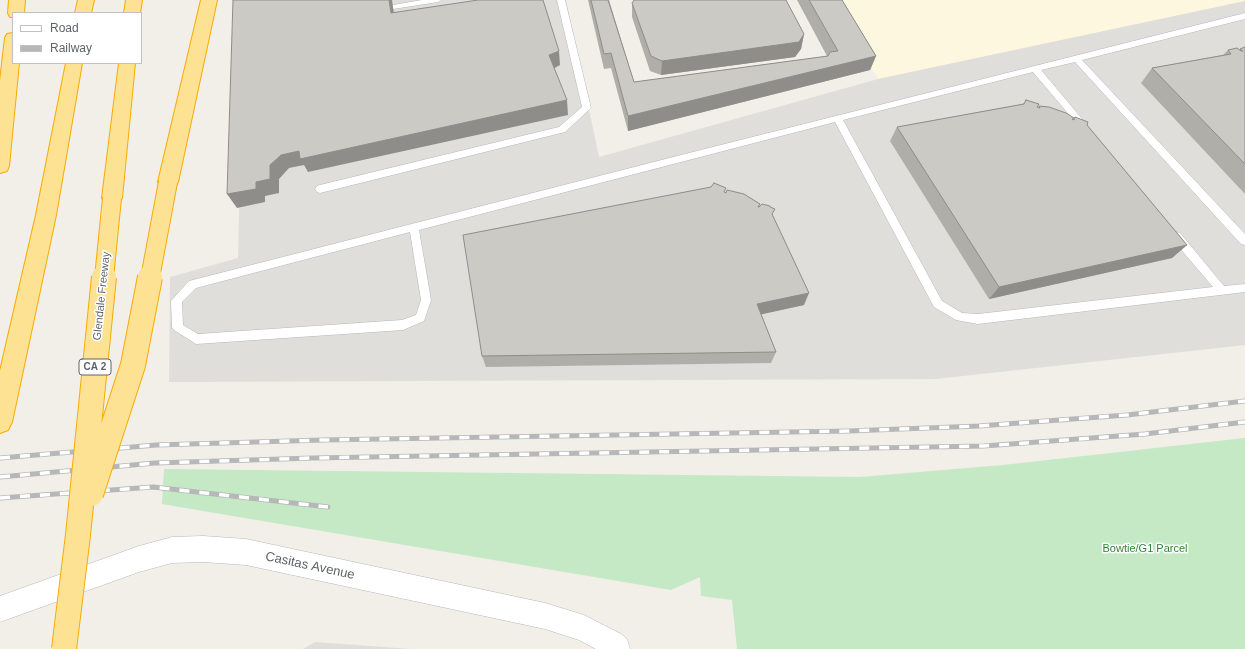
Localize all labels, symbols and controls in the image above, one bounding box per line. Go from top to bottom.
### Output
legend [12,12,142,64]
text: Road [50,21,79,35]
text: Railway [50,41,92,55]
street label: Glendale Freeway [91,251,113,341]
road number: CA 2 [79,359,111,375]
park label: Bowtie/G1 Parcel [1103,542,1187,556]
street label: Casitas Avenue [264,549,356,583]

